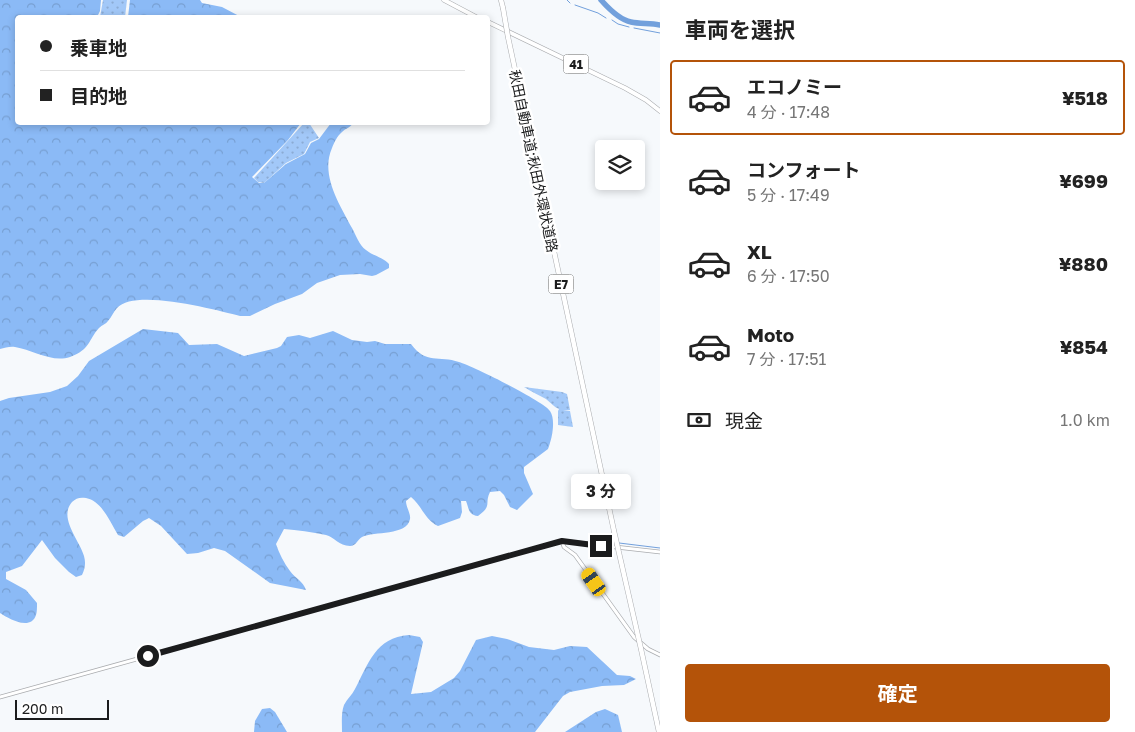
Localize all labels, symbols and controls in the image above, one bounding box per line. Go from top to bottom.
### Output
text: 車両を選択 [685,16,795,43]
text: 乗車地 [70,36,127,59]
road number: 41 [564,54,588,74]
street label: 秋田自動車道;秋田外環状道路 [506,68,562,254]
icon: car [687,75,732,120]
text: エコノミー [747,75,842,98]
text: 目的地 [70,84,127,107]
text: ¥518 [1062,86,1108,109]
text: 4 分 · 17:48 [747,102,830,122]
map controls [595,140,645,190]
button: layers [595,140,645,190]
icon: car [687,158,732,203]
text: コンフォート [747,158,860,181]
text: ¥699 [1059,169,1108,192]
text: 5 分 · 17:49 [747,185,830,205]
text: XL [747,240,772,263]
icon: car [687,241,732,286]
text: ¥880 [1059,252,1108,275]
text: 6 分 · 17:50 [747,266,830,286]
road number: E7 [548,274,574,294]
text: Moto [747,323,794,346]
icon: car [687,324,732,369]
text: ¥854 [1060,335,1108,358]
text: 7 分 · 17:51 [747,349,826,369]
icon: cash [685,406,713,434]
text: 現金 [725,409,763,432]
text: 1.0 km [1060,410,1110,430]
callout: 3 分 [571,474,631,508]
text: 3 分 [586,481,616,501]
route end [590,535,612,557]
car [579,565,608,599]
route start [137,645,159,667]
button: 確定 [685,664,1110,722]
scale bar [15,697,109,720]
text: 200 m [22,700,63,717]

